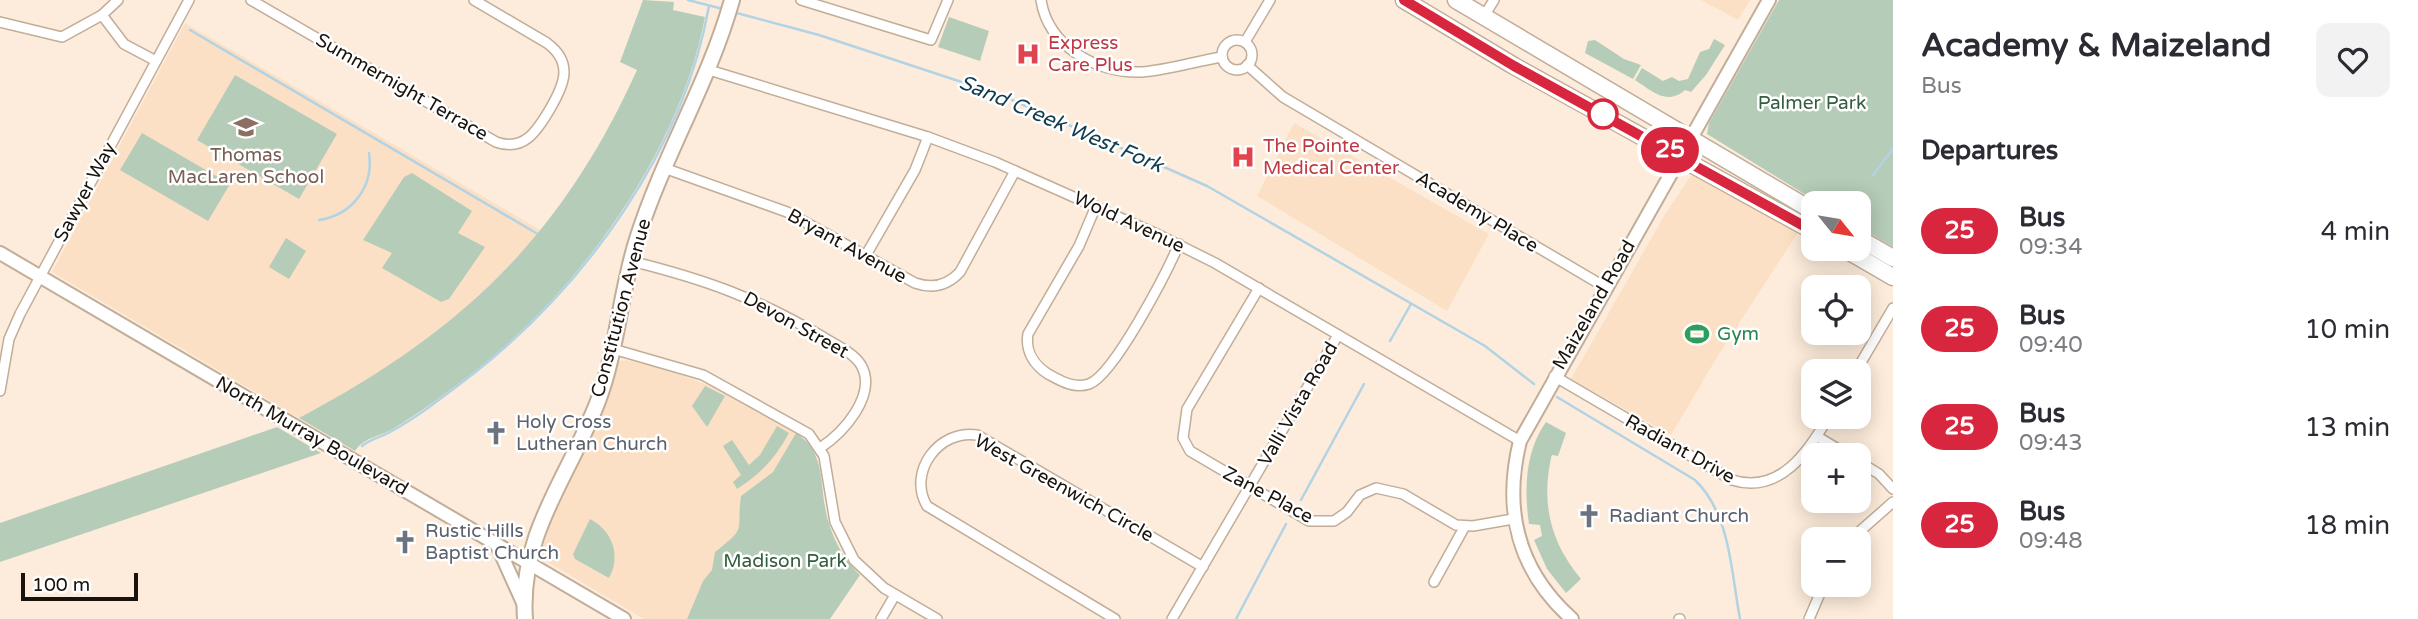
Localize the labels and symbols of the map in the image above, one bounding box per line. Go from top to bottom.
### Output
street label: Summernight Terrace [312,29,492,145]
place label: Express Care Plus [1048,32,1133,76]
hospital icon: Express Care Plus [1014,40,1042,68]
water label: Sand Creek West Fork [955,70,1168,179]
park label: Palmer Park [1758,92,1866,114]
unlabelled marker [1588,99,1618,129]
school or university icon: Thomas MacLaren School [232,113,260,141]
line badge: 25 [1638,127,1702,173]
place label: The Pointe Medical Center [1263,135,1400,179]
street label: Sawyer Way [50,139,120,245]
hospital icon: The Pointe Medical Center [1229,143,1257,171]
place label: Thomas MacLaren School [168,144,324,188]
street label: Academy Place [1412,167,1542,257]
street label: Wold Avenue [1070,187,1188,257]
north arrow [1801,191,1871,261]
street label: Bryant Avenue [784,204,910,288]
street label: Constitution Avenue [587,216,655,400]
street label: Maizeland Road [1548,236,1640,374]
street label: Devon Street [740,287,852,363]
sports icon: Gym [1683,320,1711,348]
place label: Gym [1717,323,1759,345]
street label: Valli Vista Road [1254,338,1342,470]
street label: North Murray Boulevard [212,372,412,500]
street label: Radiant Drive [1621,410,1739,488]
place label: Holy Cross Lutheran Church [516,411,668,455]
church icon: Holy Cross Lutheran Church [482,419,510,447]
street label: West Greenwich Circle [971,430,1157,546]
street label: Zane Place [1219,462,1317,528]
church icon: Radiant Church [1575,502,1603,530]
place label: Radiant Church [1609,505,1749,527]
place label: Rustic Hills Baptist Church [425,520,559,564]
church icon: Rustic Hills Baptist Church [391,528,419,556]
park label: Madison Park [723,550,847,572]
scale bar [21,570,138,602]

